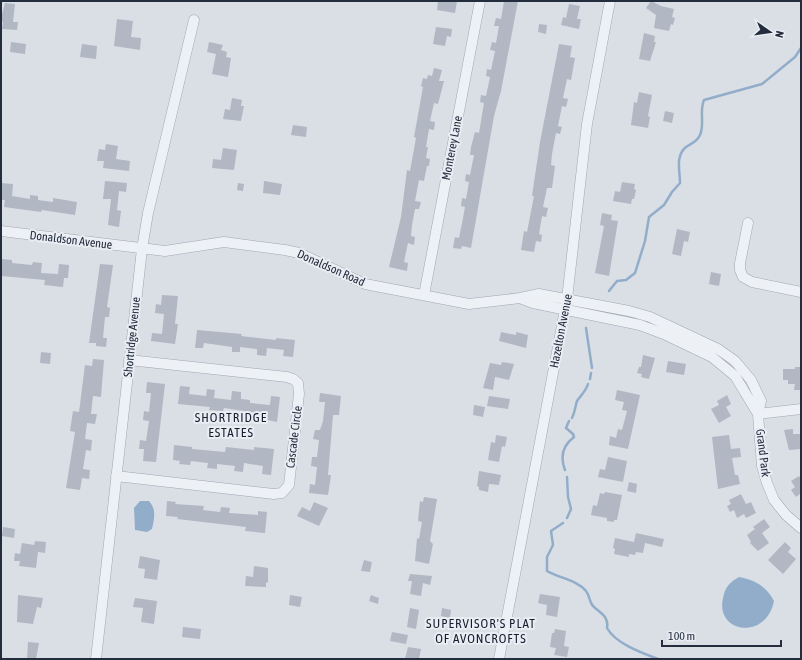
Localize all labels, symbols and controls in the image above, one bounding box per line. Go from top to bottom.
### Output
north arrow [750,12,790,52]
text: N [773,30,786,39]
street label: Monterey Lane [439,115,465,181]
street label: Donaldson Avenue [29,228,113,252]
street label: Donaldson Road [295,247,367,289]
street label: Hazelton Avenue [547,293,575,369]
street label: Shortridge Avenue [121,296,143,378]
street label: Cascade Circle [283,405,305,469]
district label: SHORTRIDGE ESTATES [195,410,267,440]
street label: Grand Park [753,428,773,479]
district label: SUPERVISOR'S PLAT OF AVONCROFTS [426,616,536,646]
scale bar [662,622,781,648]
text: 100 m [668,629,695,643]

